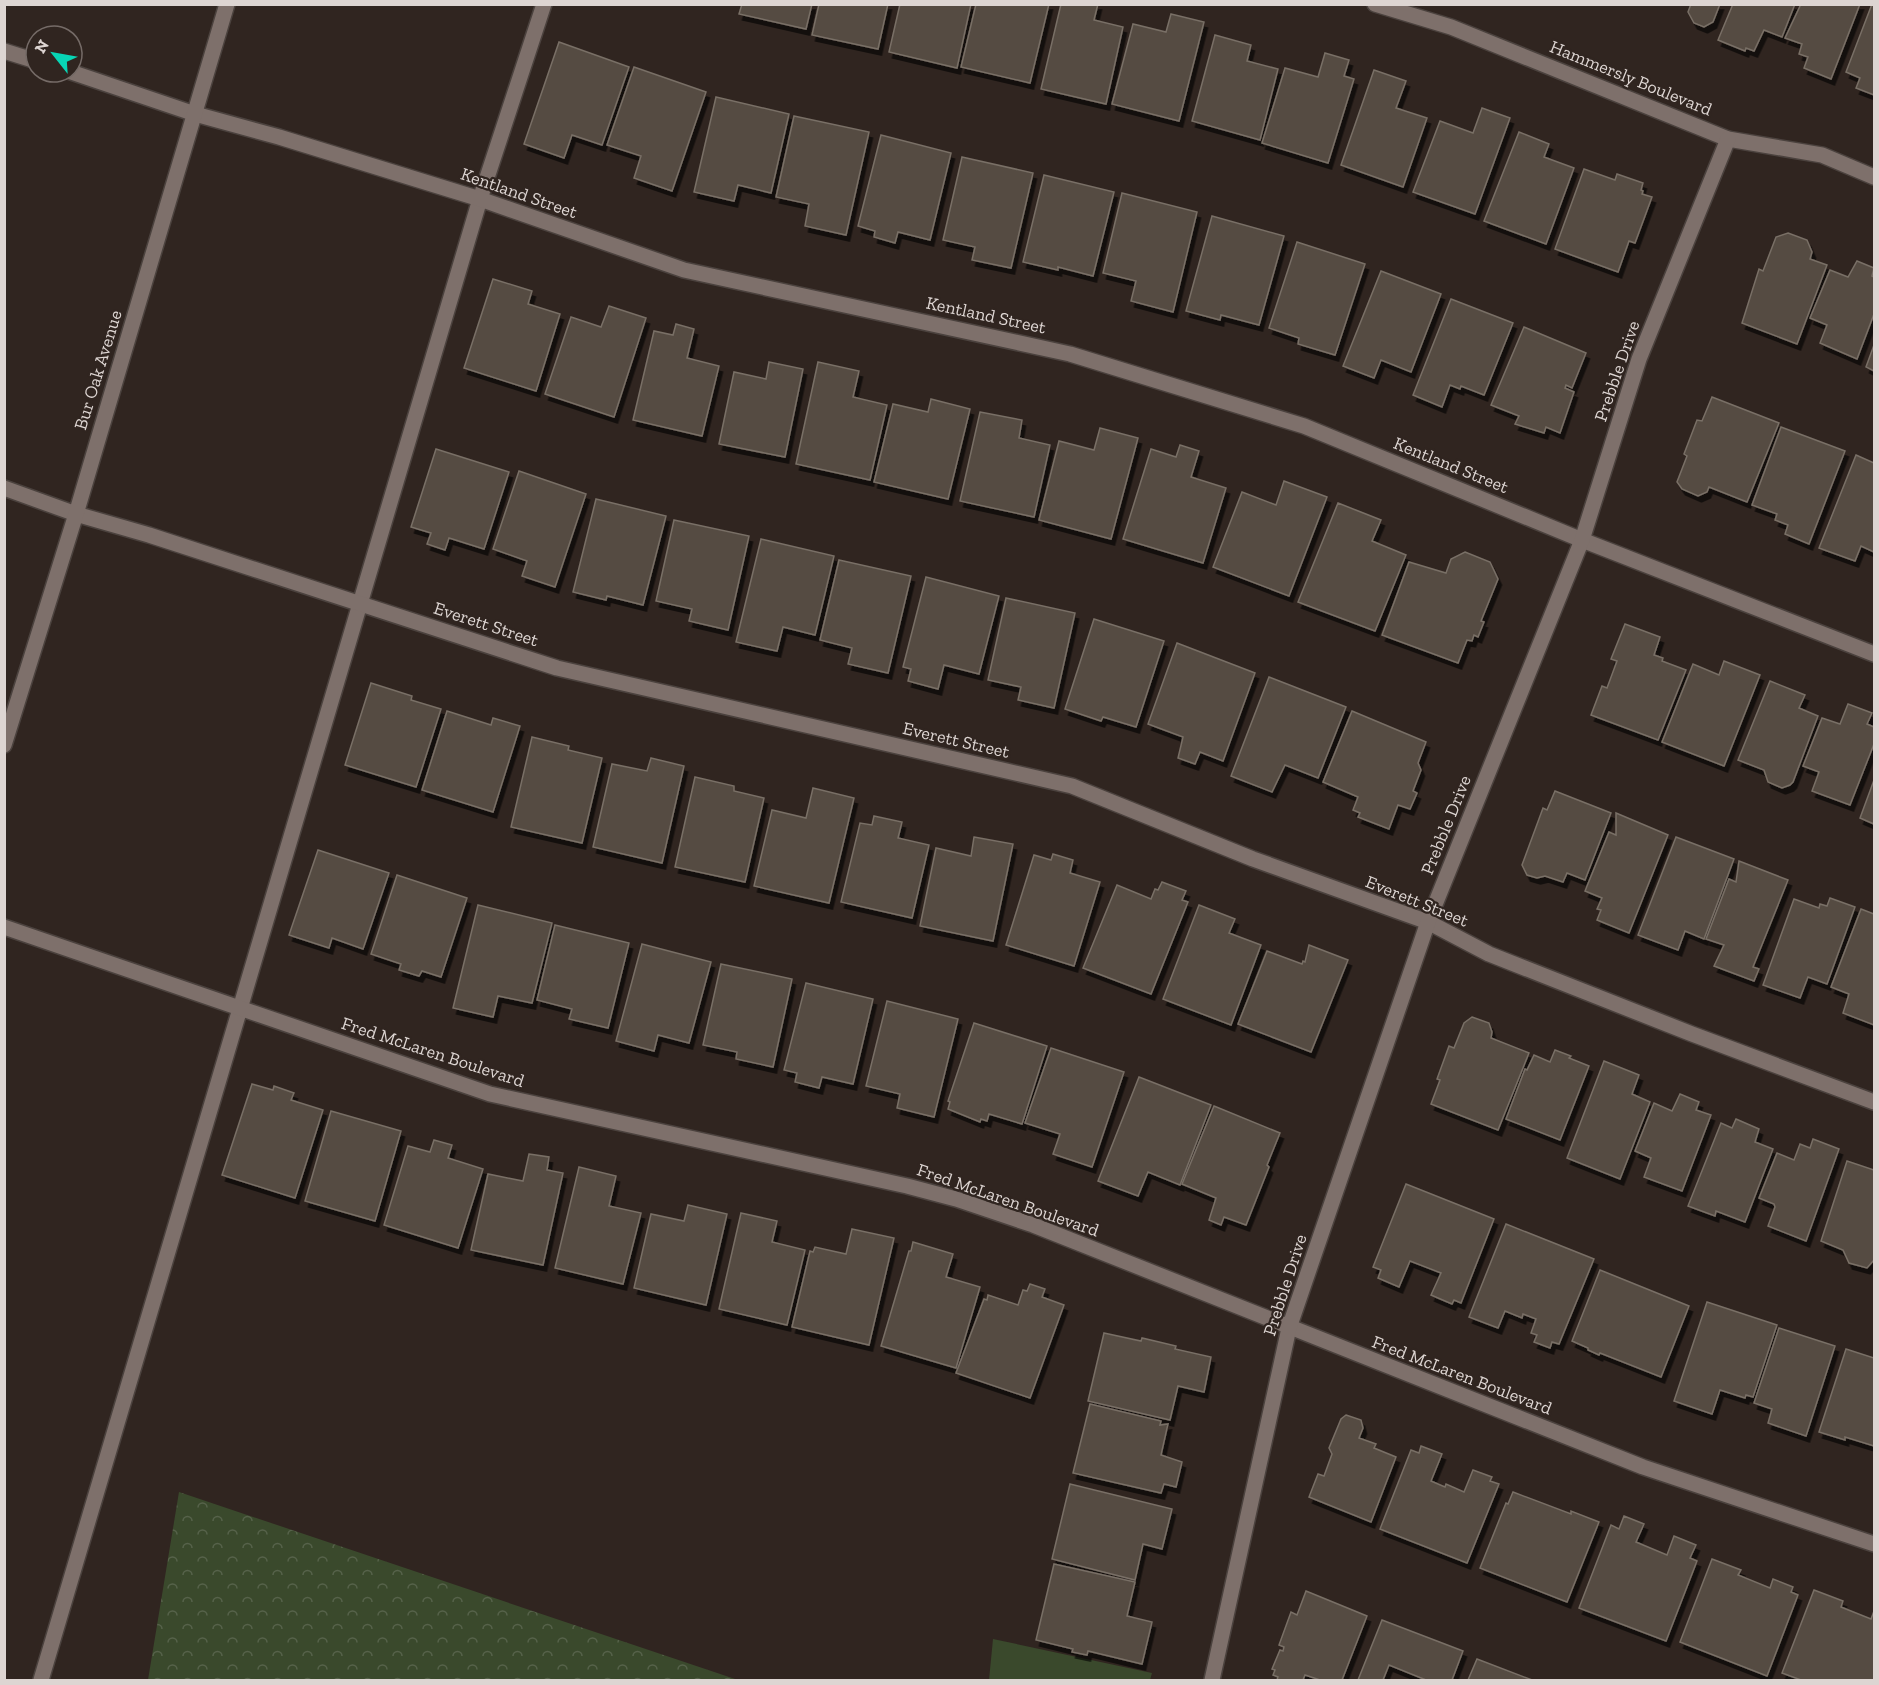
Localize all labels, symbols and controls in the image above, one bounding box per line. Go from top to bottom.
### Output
north arrow [24,24,84,84]
street label: Hammersly Boulevard [1547,35,1715,121]
text: N [30,36,53,57]
street label: Kentland Street [458,163,580,223]
street label: Kentland Street [924,292,1048,338]
street label: Bur Oak Avenue [69,308,127,432]
street label: Prebble Drive [1589,318,1645,424]
street label: Kentland Street [1390,432,1512,498]
street label: Everett Street [431,597,541,651]
street label: Everett Street [901,717,1012,763]
street label: Prebble Drive [1416,772,1476,878]
street label: Everett Street [1362,870,1472,932]
street label: Fred McLaren Boulevard [339,1012,527,1092]
street label: Fred McLaren Boulevard [914,1159,1102,1242]
street label: Prebble Drive [1258,1232,1312,1338]
street label: Fred McLaren Boulevard [1369,1331,1555,1420]

